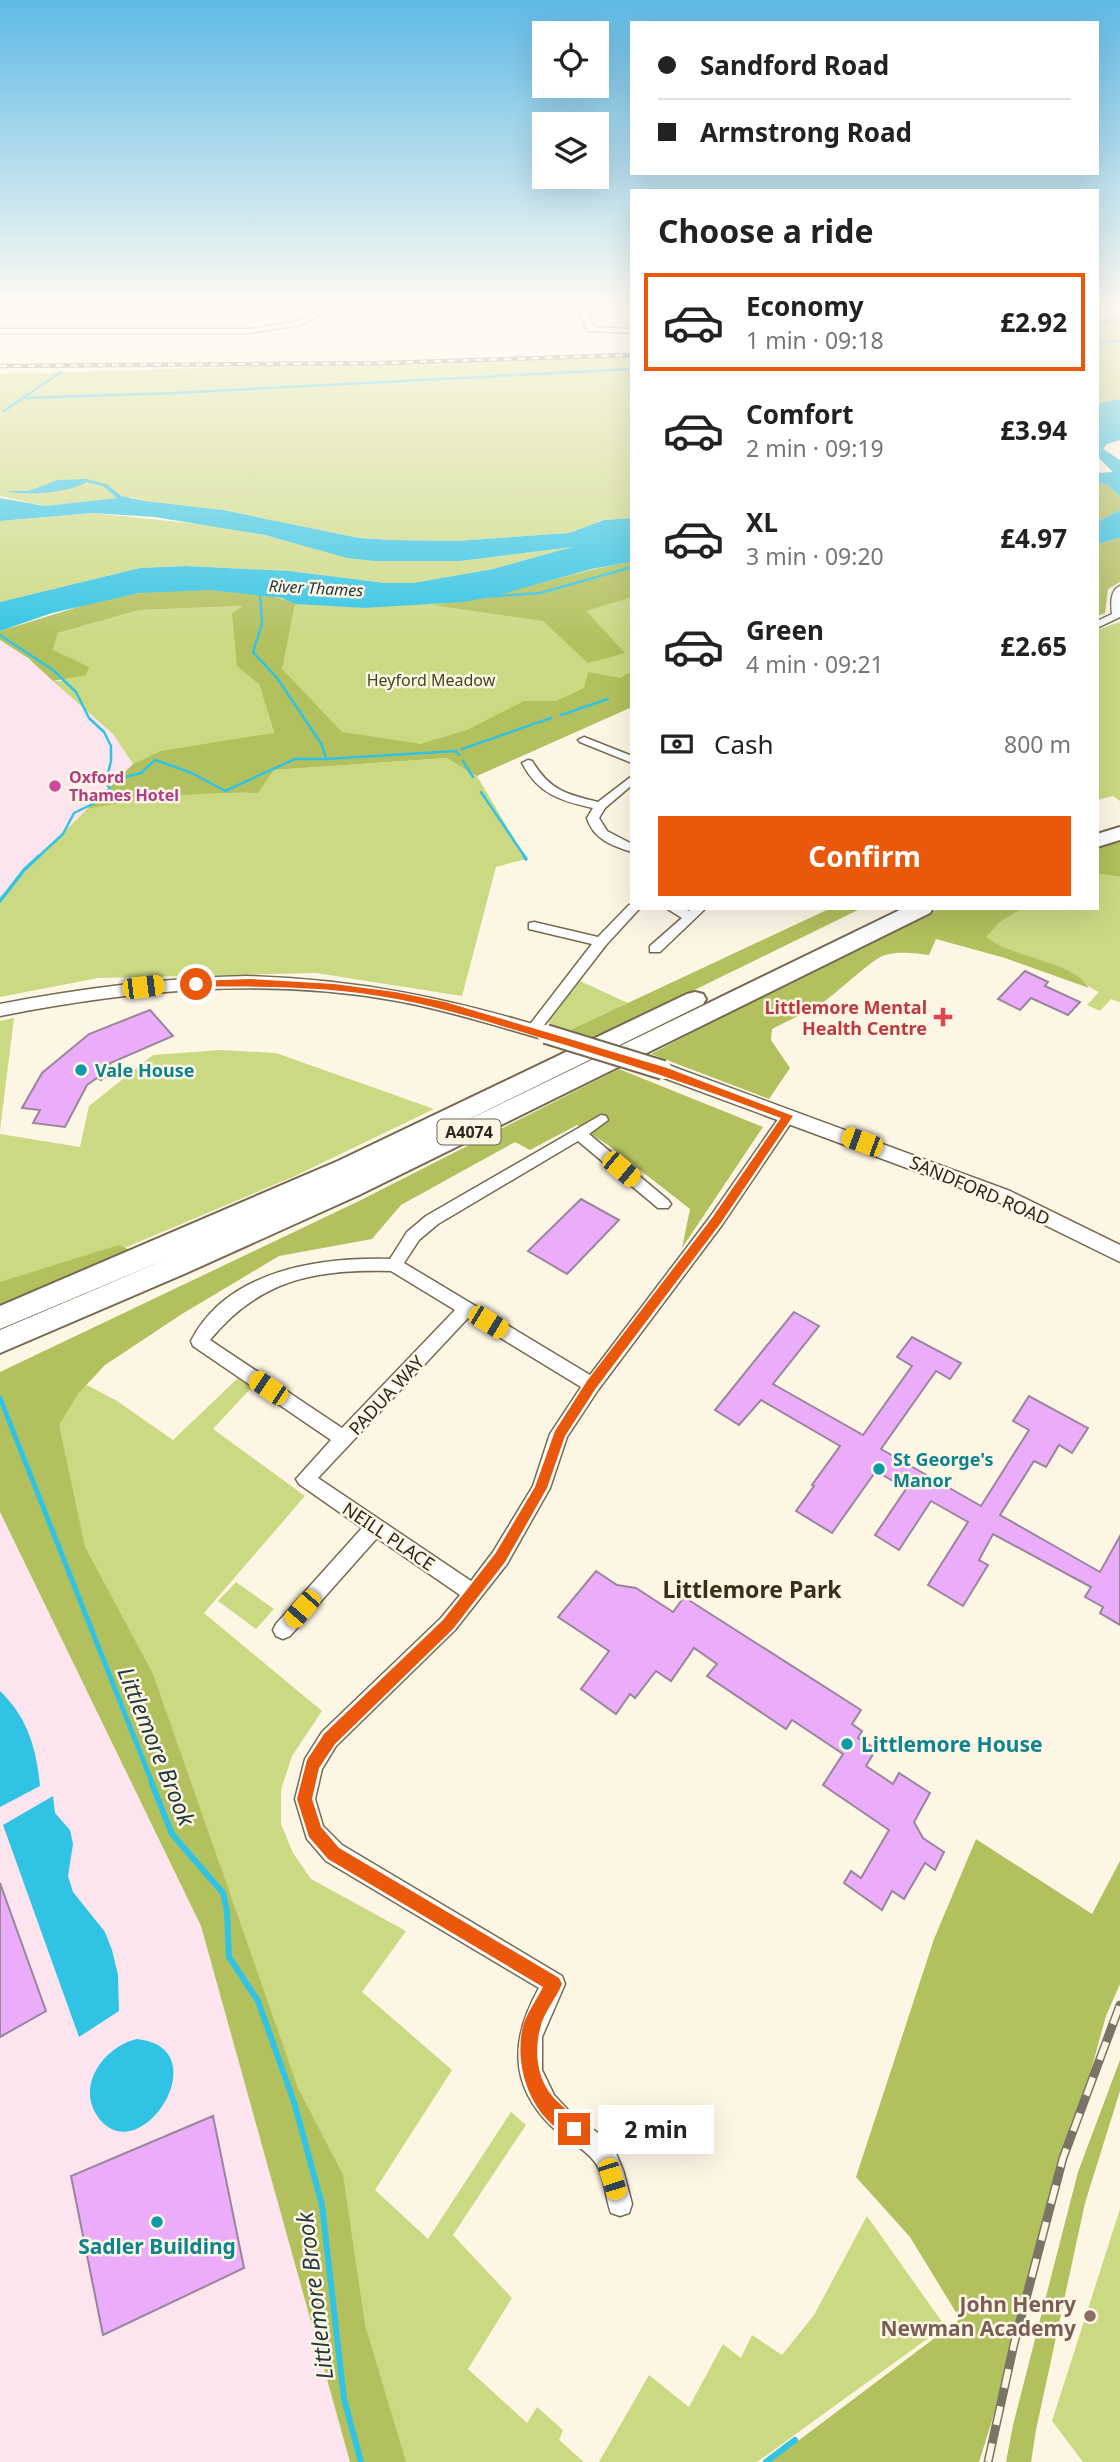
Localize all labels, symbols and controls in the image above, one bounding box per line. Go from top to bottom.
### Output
map controls [532,21,609,189]
button: locate [532,21,609,98]
text: Sandford Road [700,47,889,83]
button: layers [532,112,609,189]
text: Armstrong Road [700,114,912,150]
text: Choose a ride [658,209,874,252]
text: Economy [746,288,864,324]
icon: car [662,291,725,354]
text: £2.92 [1000,304,1067,340]
text: 1 min · 09:18 [746,324,884,356]
text: Comfort [746,396,854,432]
icon: car [662,399,725,462]
text: £3.94 [1000,412,1067,448]
text: 2 min · 09:19 [746,432,884,464]
text: XL [746,504,778,540]
icon: car [662,507,725,570]
text: £4.97 [1000,520,1067,556]
text: 3 min · 09:20 [746,540,884,572]
water label: River Thames [268,575,364,601]
text: Green [746,612,824,648]
icon: car [662,615,725,678]
text: £2.65 [1000,628,1067,664]
text: 4 min · 09:21 [746,648,884,680]
park label: Heyford Meadow [367,669,496,691]
icon: cash [658,725,696,763]
text: Cash [714,726,774,762]
text: 800 m [1004,728,1071,760]
place label: Oxford Thames Hotel [69,766,179,806]
marker: Oxford Thames Hotel [47,778,63,794]
button: Confirm [658,816,1071,896]
route start [180,968,212,1000]
car [121,974,166,1000]
place label: Littlemore Mental Health Centre [765,995,927,1040]
marker: Littlemore Mental Health Centre [933,1007,953,1027]
place label: Vale House [95,1058,194,1082]
marker: Vale House [73,1062,89,1078]
road number: A4074 [438,1120,500,1144]
car [839,1125,886,1159]
car [599,1147,644,1191]
street label: SANDFORD ROAD [906,1150,1054,1230]
car [465,1302,512,1342]
street label: PADUA WAY [343,1350,430,1440]
car [245,1368,292,1408]
place label: St George's Manor [893,1447,994,1492]
marker: St George's Manor [871,1461,887,1477]
street label: NEILL PLACE [338,1496,440,1576]
district label: Littlemore Park [662,1573,842,1605]
car [281,1586,324,1632]
water label: Littlemore Brook [111,1662,204,1832]
place label: Littlemore House [861,1730,1043,1758]
marker: Littlemore House [839,1736,855,1752]
callout: 2 min [598,2104,714,2154]
route end [558,2113,590,2145]
text: 2 min [624,2113,688,2145]
car [596,2156,629,2202]
water label: Littlemore Brook [288,2209,340,2382]
marker: Sadler Building [149,2214,165,2230]
place label: Sadler Building [78,2232,236,2260]
place label: John Henry Newman Academy [880,2290,1076,2342]
marker: John Henry Newman Academy [1082,2308,1098,2324]

